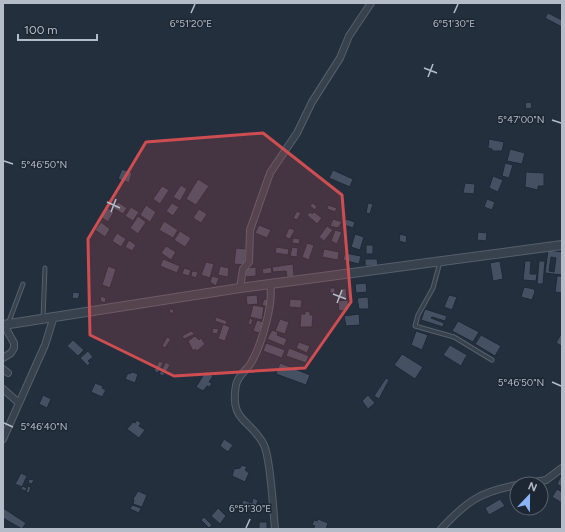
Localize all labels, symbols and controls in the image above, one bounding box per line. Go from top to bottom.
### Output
scale bar [18,16,97,42]
text: 6°51'20"E [170,17,212,30]
text: 6°51'30"E [433,17,475,30]
text: 100 m [24,23,58,37]
text: 5°47'00"N [498,113,544,126]
text: 5°46'50"N [21,158,67,171]
text: 5°46'50"N [498,376,544,389]
text: 5°46'40"N [21,420,67,433]
north arrow [509,476,549,516]
text: N [526,480,539,495]
text: 6°51'30"E [229,502,271,515]

